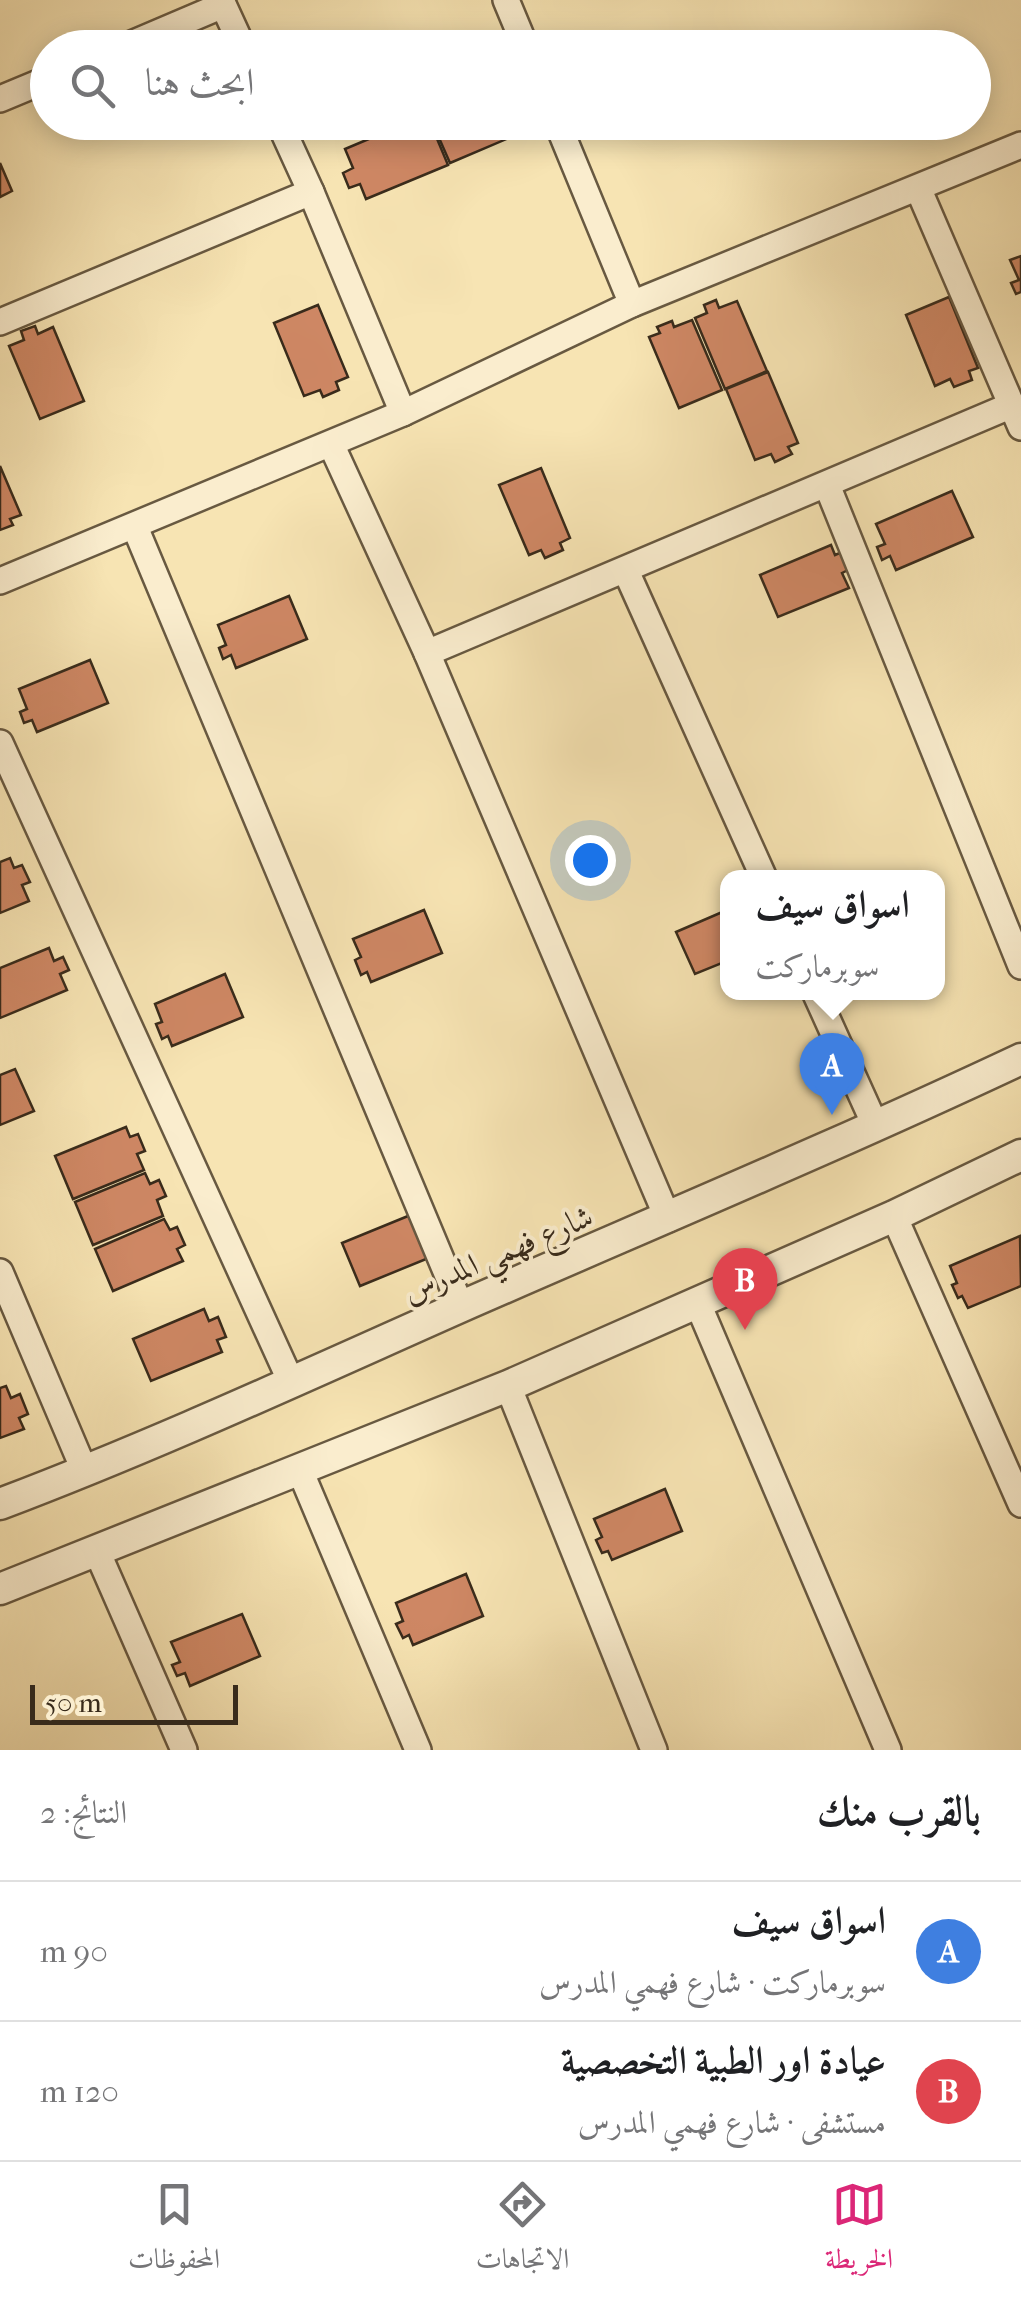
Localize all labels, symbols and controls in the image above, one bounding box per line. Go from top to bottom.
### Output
search box [30,30,991,140]
icon: search [65,58,120,113]
text: ابحث هنا [145,60,255,105]
your location [565,835,616,886]
popup [720,870,945,1000]
text: اسواق سيف [755,882,910,927]
text: سوبرماركت [755,948,880,985]
pin: A [800,1032,864,1115]
street label: شارع فهمي المدرس [398,1197,603,1321]
pin: B [712,1248,778,1330]
scale bar [30,1680,238,1724]
text: 50 m [45,1686,102,1719]
text: بالقرب منك [817,1787,981,1836]
text: النتائج: 2 [40,1794,127,1831]
text: اسواق سيف [732,1898,886,1943]
text: 90 m [40,1933,108,1970]
text: A [938,1933,959,1970]
text: سوبرماركت · شارع فهمي المدرس [539,1964,886,2001]
text: عيادة اور الطبية التخصصية [561,2038,886,2083]
text: 120 m [40,2073,119,2110]
text: B [938,2073,959,2110]
text: مستشفى · شارع فهمي المدرس [578,2104,886,2141]
tab: المحفوظات [128,2177,220,2286]
tab: الاتجاهات [476,2177,569,2286]
tab: الخريطة [825,2177,893,2286]

